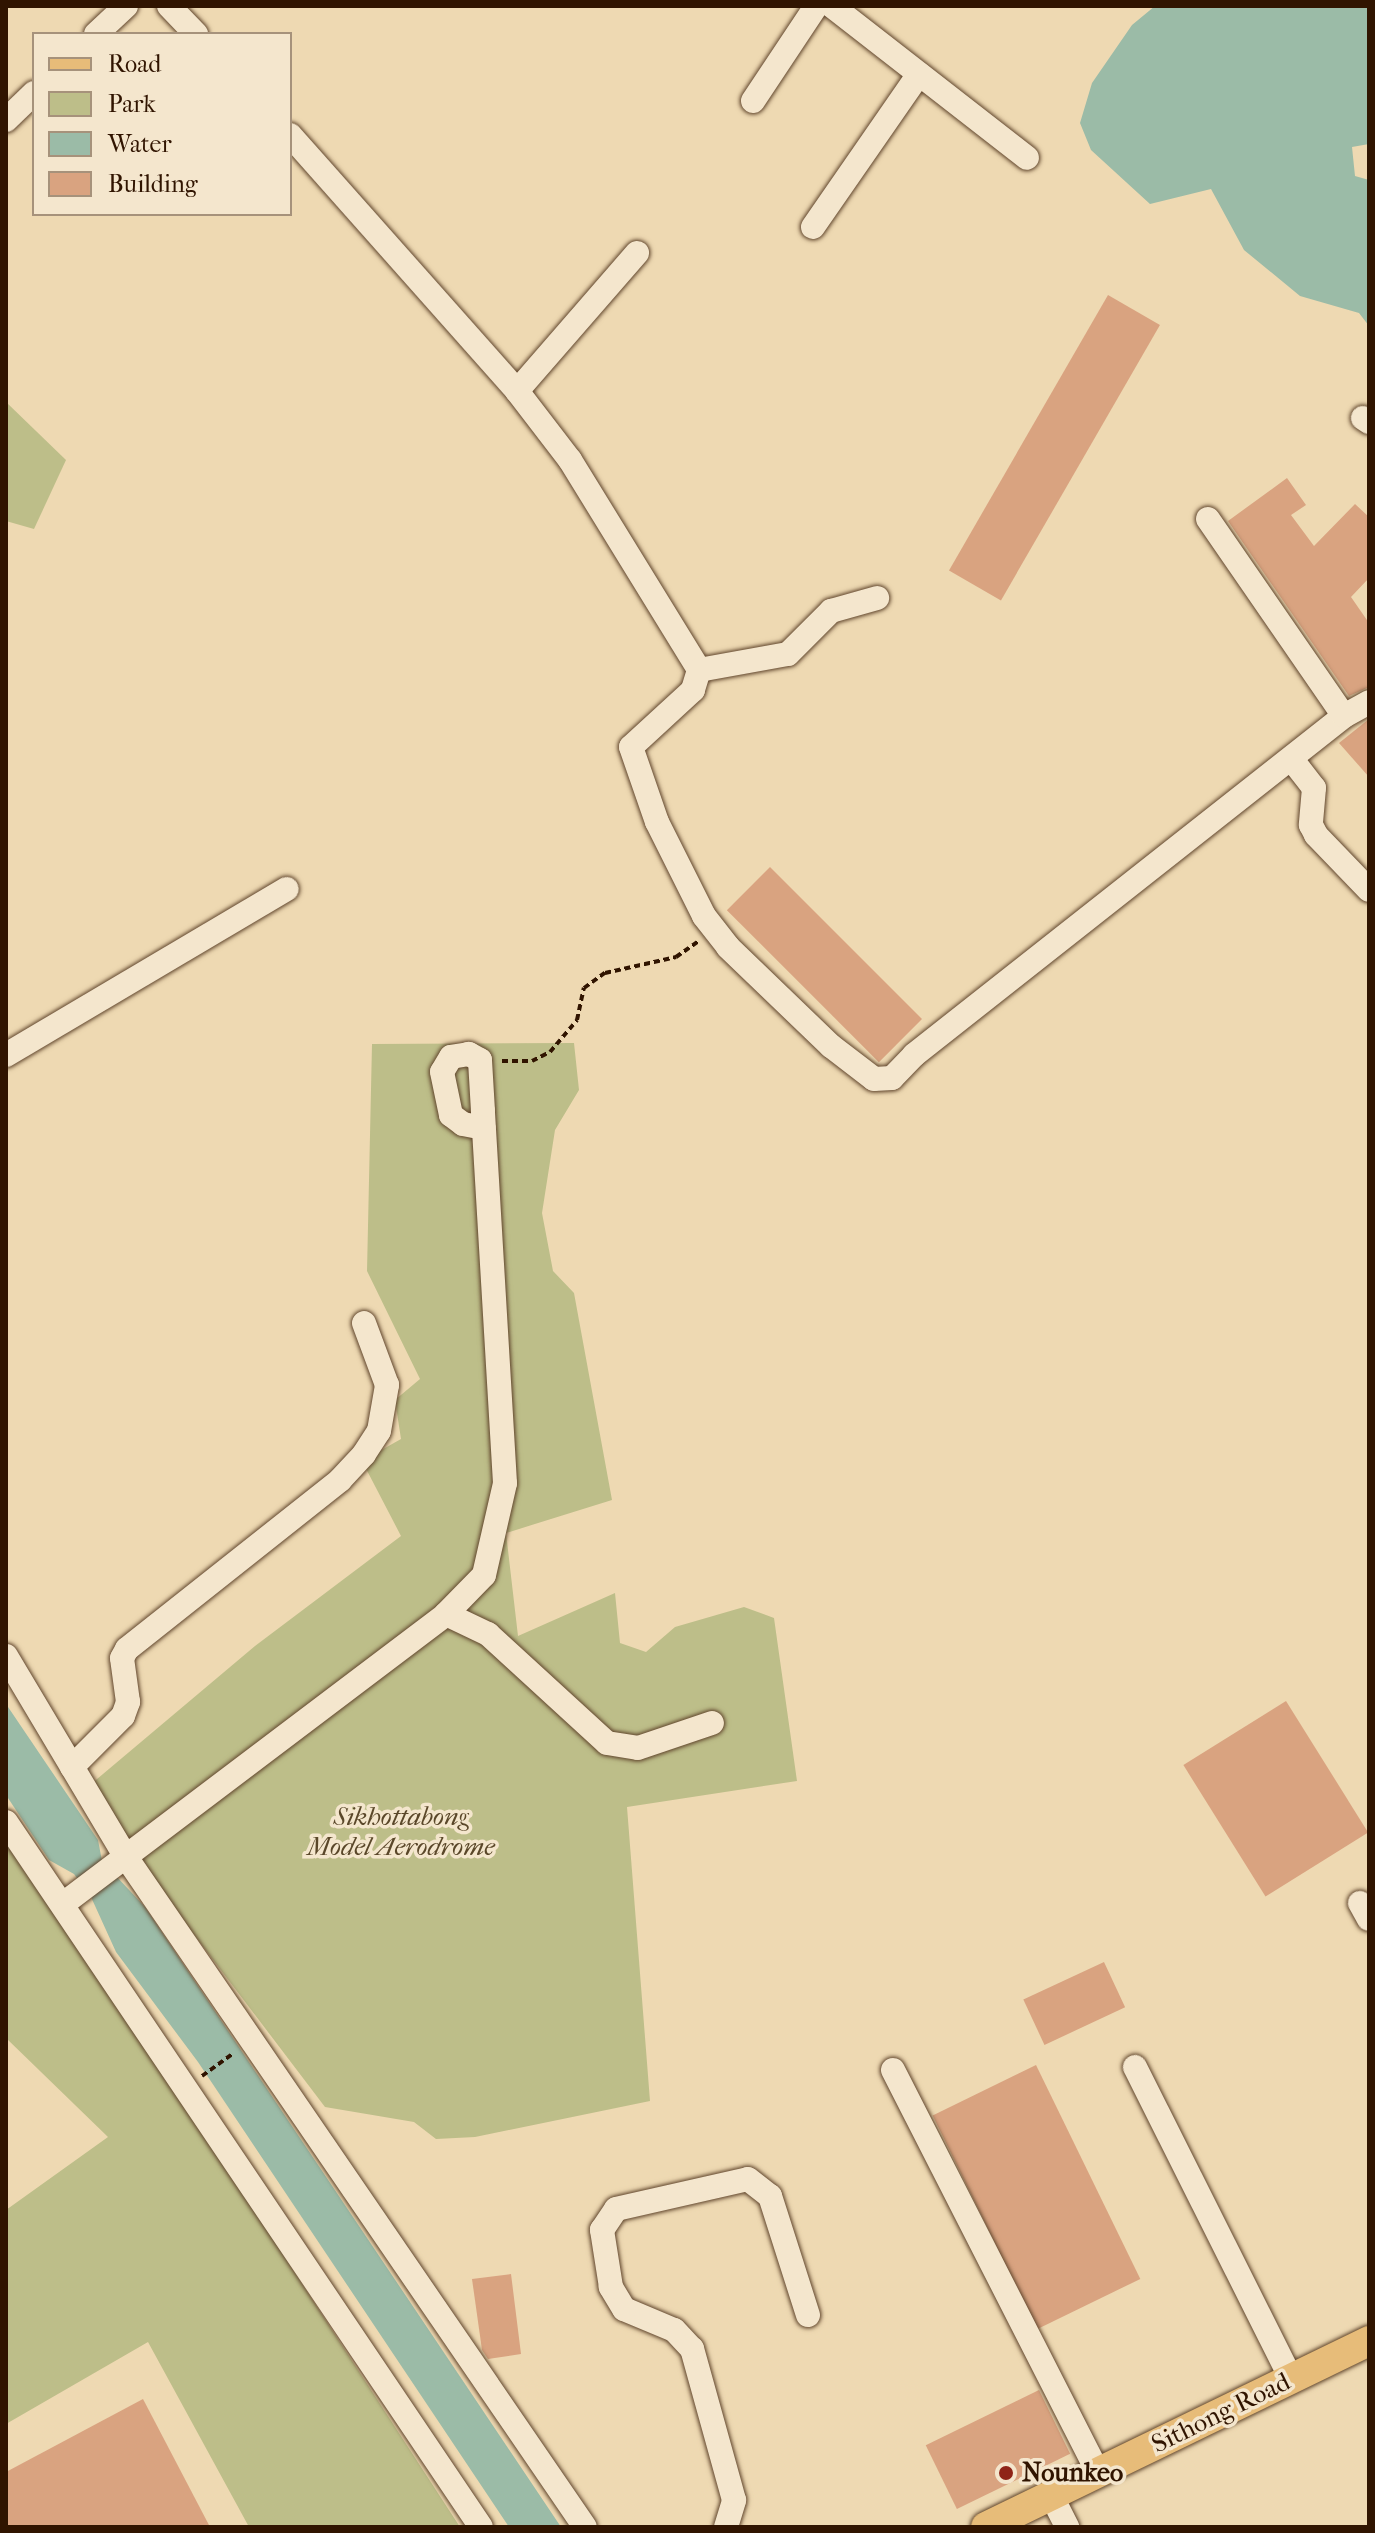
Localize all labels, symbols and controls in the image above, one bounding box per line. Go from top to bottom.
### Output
legend [32,32,292,216]
text: Road [108,50,161,78]
text: Park [108,90,156,118]
text: Water [108,130,172,158]
text: Building [108,170,198,198]
park label: Sikhottabong Model Aerodrome [307,1801,495,1862]
street label: Sithong Road [1147,2366,1295,2460]
place label: Nounkeo [1022,2457,1123,2489]
marker: Nounkeo [997,2464,1015,2482]

